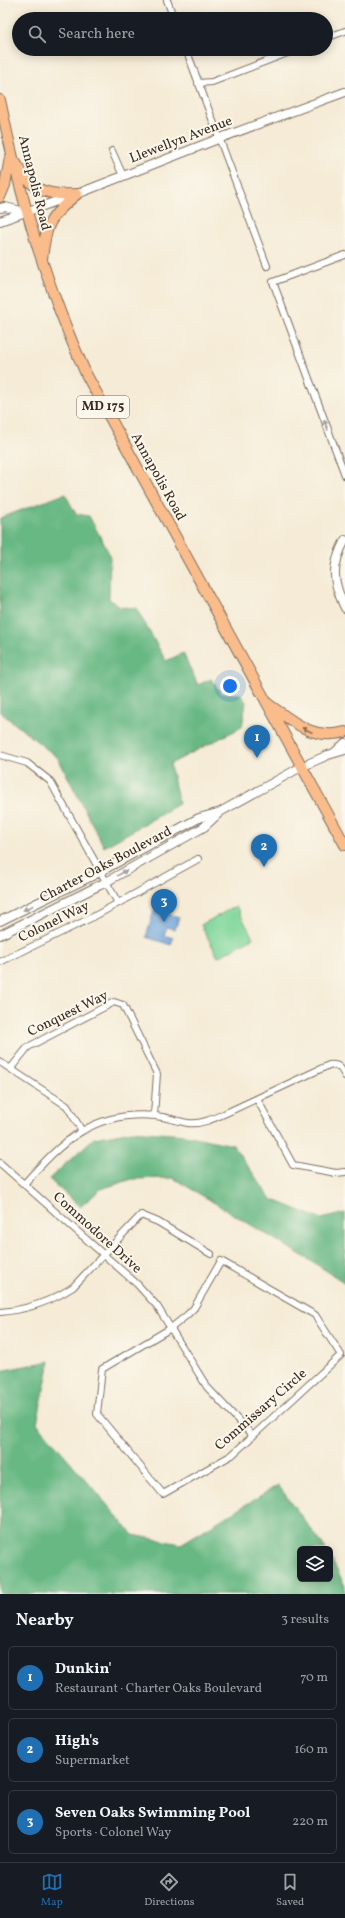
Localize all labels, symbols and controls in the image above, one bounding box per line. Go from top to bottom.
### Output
search box [12,12,333,56]
icon: search [26,23,48,45]
text: Search here [58,24,135,45]
street label: Llewellyn Avenue [127,112,236,168]
street label: Annapolis Road [13,133,55,233]
road number: MD 175 [77,396,129,418]
one-way arrow [323,419,329,431]
street label: Annapolis Road [126,430,190,524]
your location [220,676,240,696]
pin: 1 [244,725,270,758]
one-way arrow [302,727,313,733]
street label: Charter Oaks Boulevard [37,822,175,908]
pin: 2 [251,834,277,867]
one-way arrow [116,869,128,876]
pin: 3 [151,889,177,922]
street label: Colonel Way [15,896,93,947]
one-way arrow [22,905,34,911]
street label: Conquest Way [24,986,112,1042]
street label: Commodore Drive [48,1188,146,1278]
street label: Commissary Circle [211,1364,311,1455]
map controls [297,1546,333,1582]
button: layers [297,1546,333,1582]
text: Nearby [16,1609,74,1632]
text: 3 results [281,1611,329,1629]
text: Dunkin' [55,1659,112,1680]
text: 1 [27,1669,33,1687]
text: 70 m [300,1669,328,1687]
text: Restaurant · Charter Oaks Boulevard [55,1680,262,1698]
text: High's [55,1731,99,1752]
text: 2 [27,1741,33,1759]
text: 160 m [294,1741,328,1759]
text: Supermarket [55,1752,130,1770]
text: Seven Oaks Swimming Pool [55,1803,250,1824]
text: 3 [27,1813,33,1831]
text: 220 m [292,1813,328,1831]
text: Sports · Colonel Way [55,1824,171,1842]
tab: Map [41,1871,63,1910]
tab: Directions [144,1871,195,1910]
tab: Saved [276,1871,304,1910]

